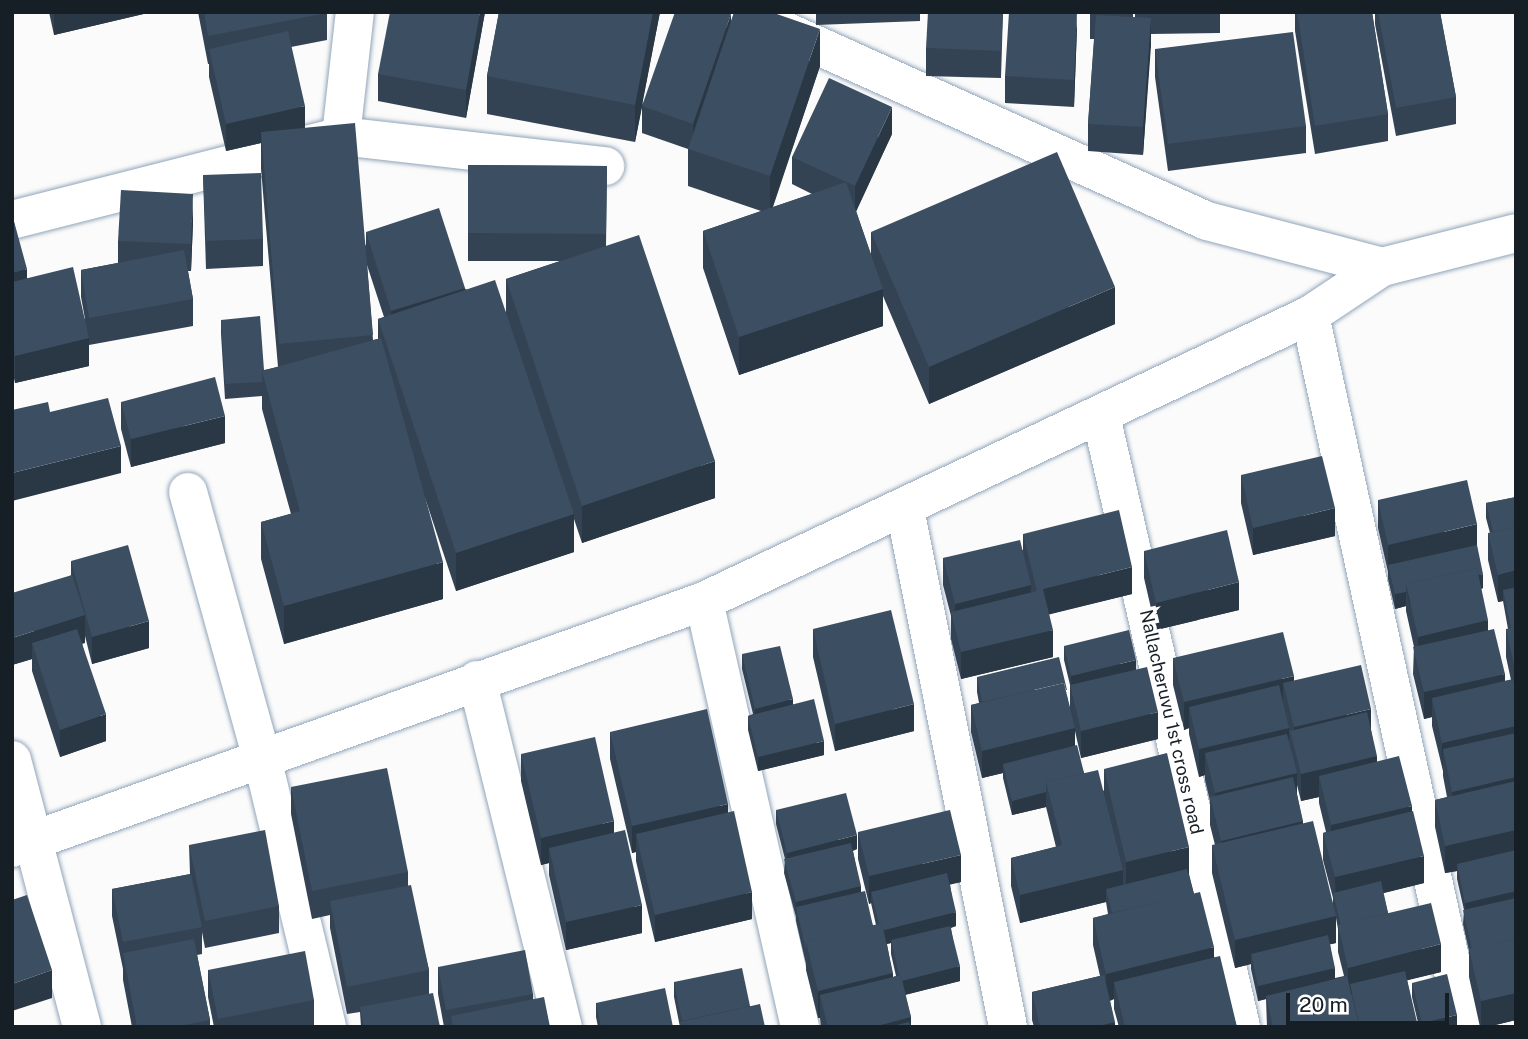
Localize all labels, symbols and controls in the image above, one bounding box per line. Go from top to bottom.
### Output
street label: Nallacheruvu 1st cross road [1135,607,1207,837]
scale bar [1290,979,1453,1023]
text: 20 m [1299,992,1348,1017]

